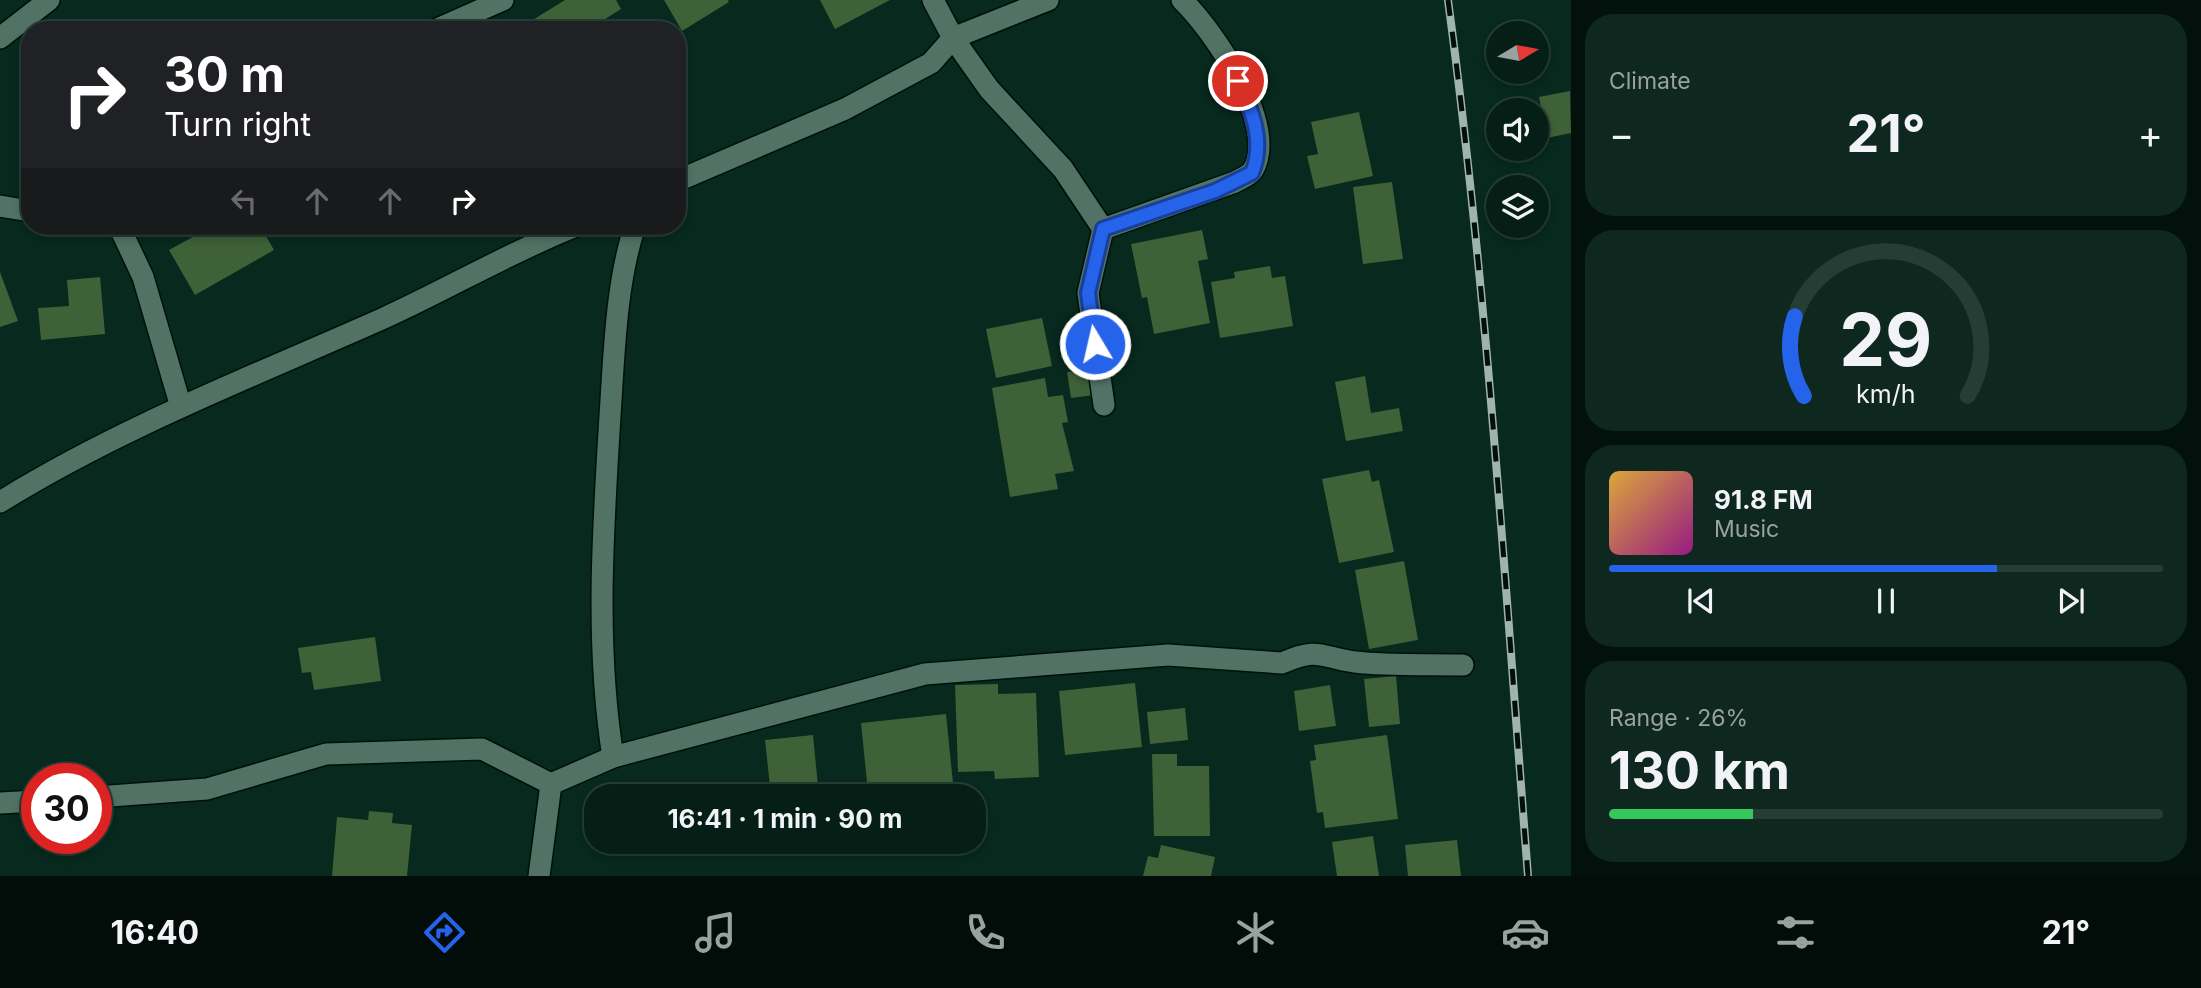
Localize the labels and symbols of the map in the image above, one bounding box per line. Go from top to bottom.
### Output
north arrow [1486,21,1549,84]
pin [1208,51,1268,111]
position arrow [1058,307,1132,381]
speed limit sign: 30 [21,763,112,854]

